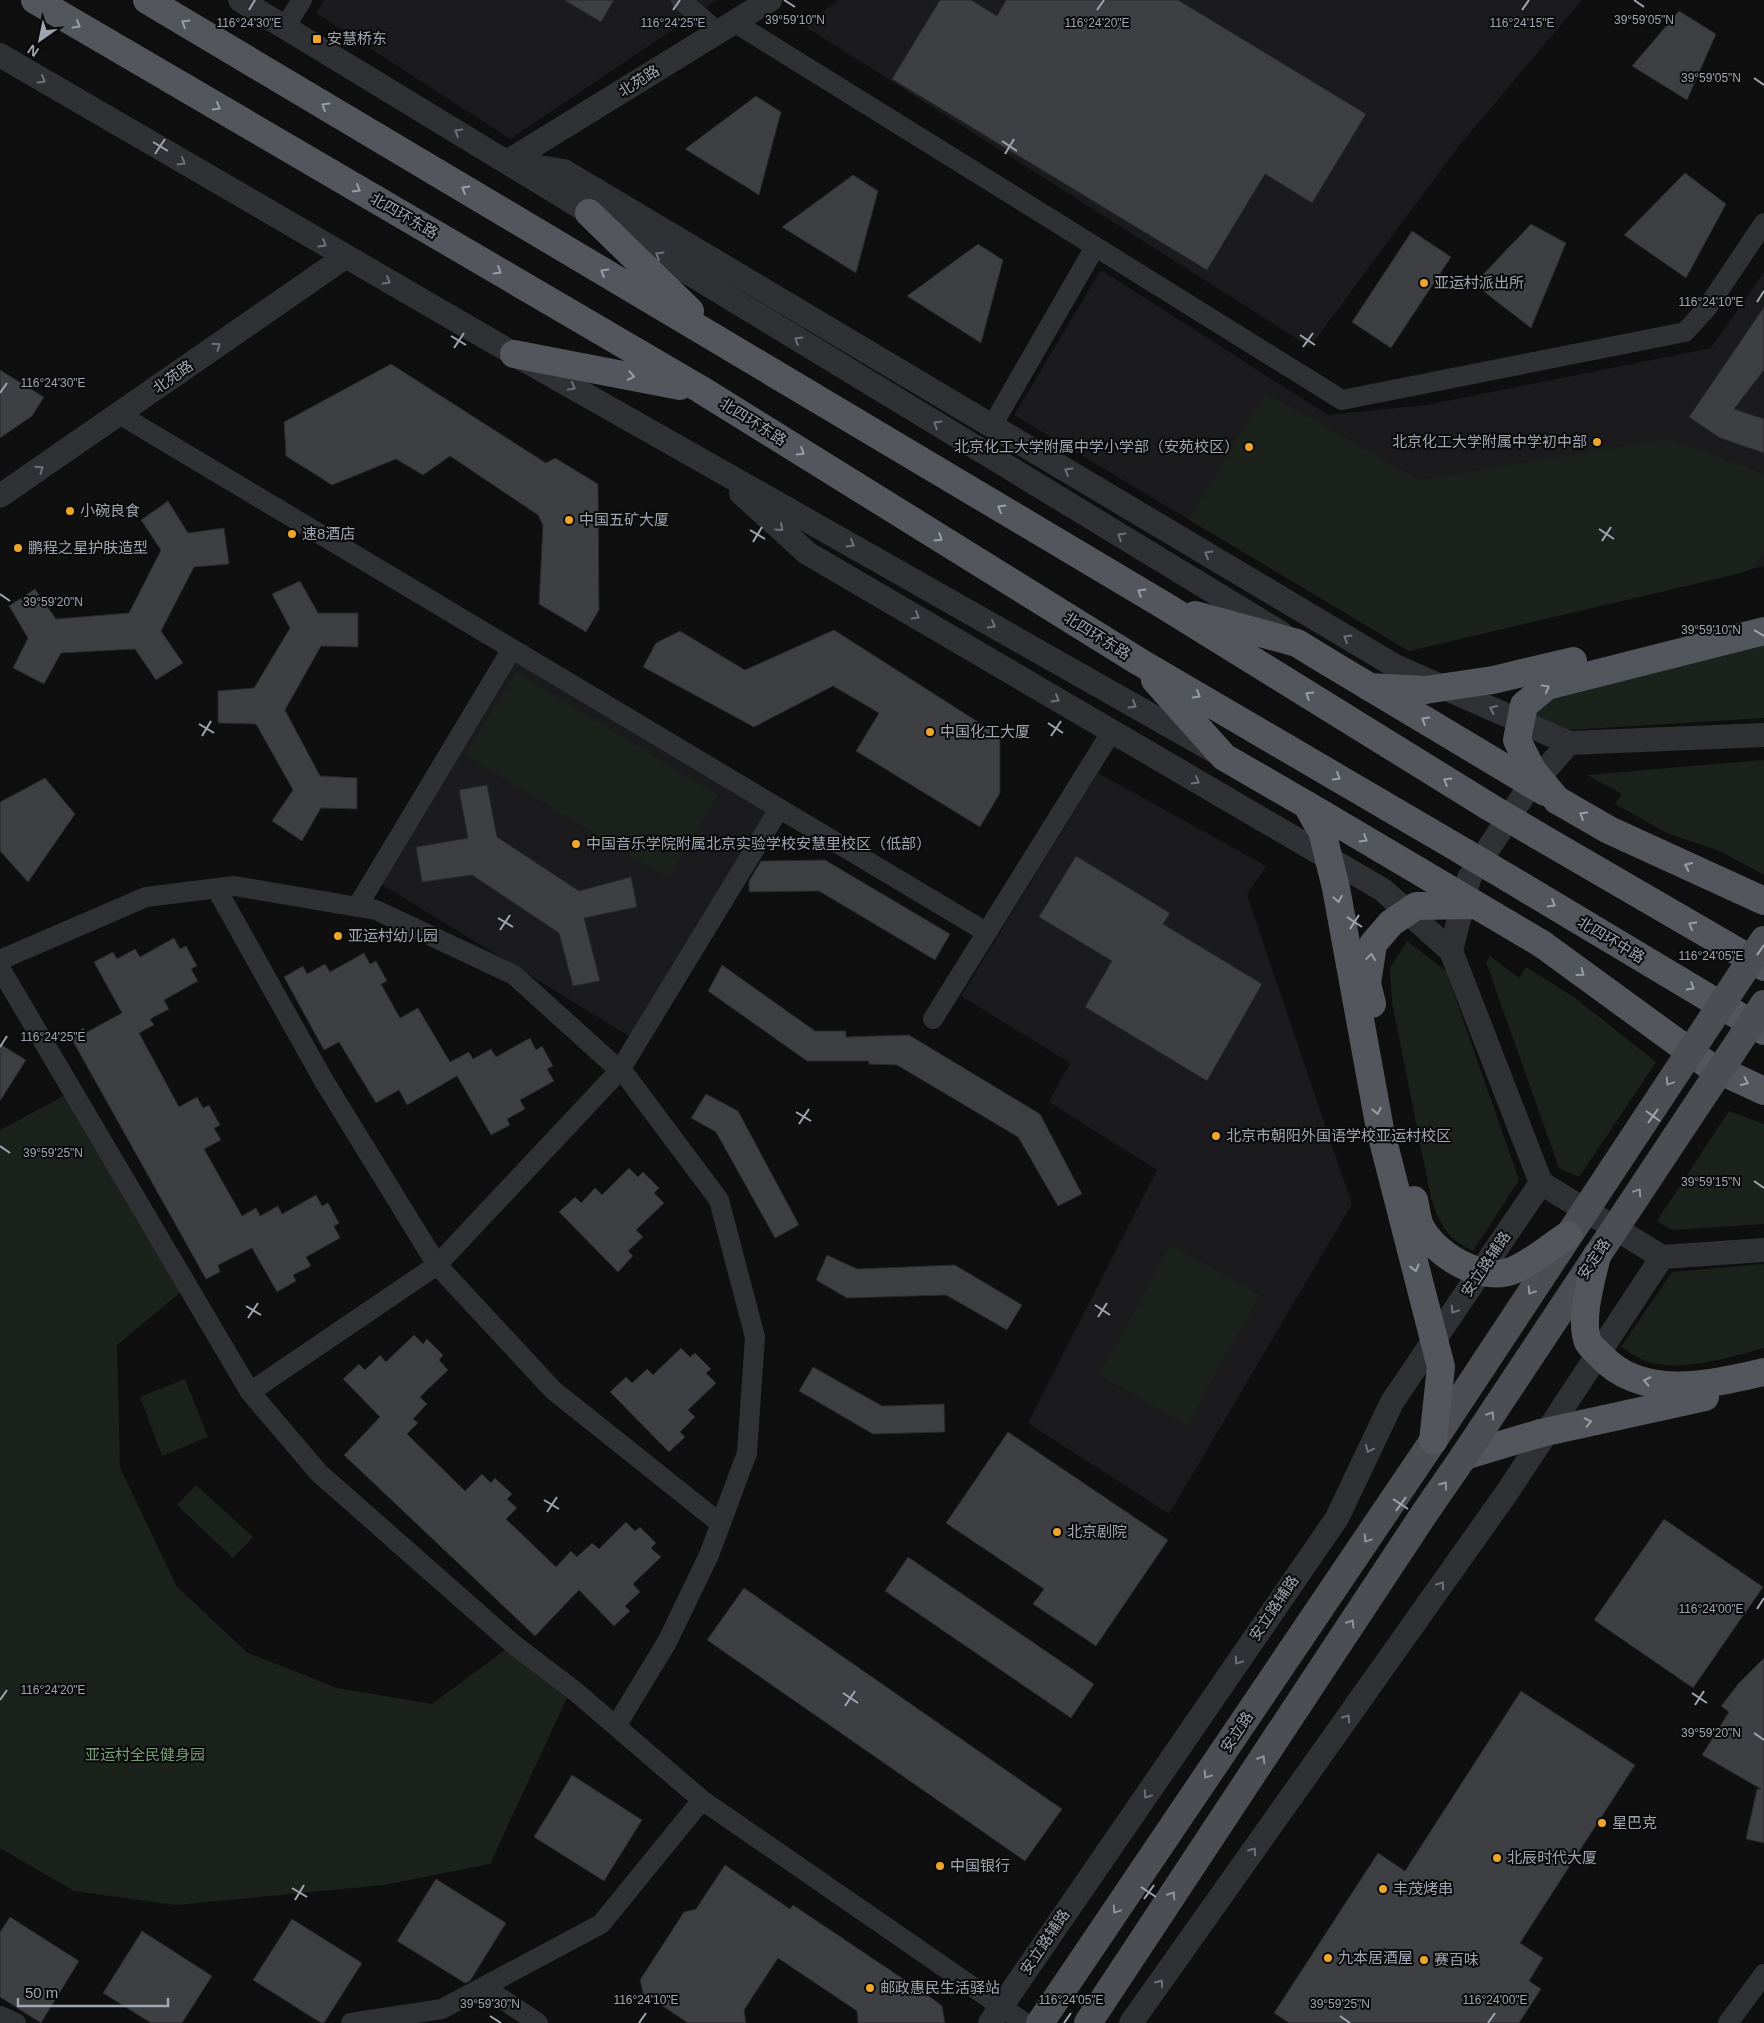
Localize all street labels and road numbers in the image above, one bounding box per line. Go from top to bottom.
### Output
street label: 北苑路 [615,61,662,100]
street label: 北四环东路 [368,189,441,242]
street label: 北苑路 [149,357,196,396]
street label: 北四环东路 [717,394,790,449]
street label: 北四环东路 [1061,608,1134,663]
street label: 北四环中路 [1575,913,1648,966]
street label: 安立路辅路 [1458,1228,1514,1300]
street label: 安定路 [1574,1235,1613,1282]
street label: 安立路辅路 [1246,1572,1302,1644]
street label: 安立路 [1217,1708,1256,1755]
street label: 安立路辅路 [1017,1906,1073,1978]

